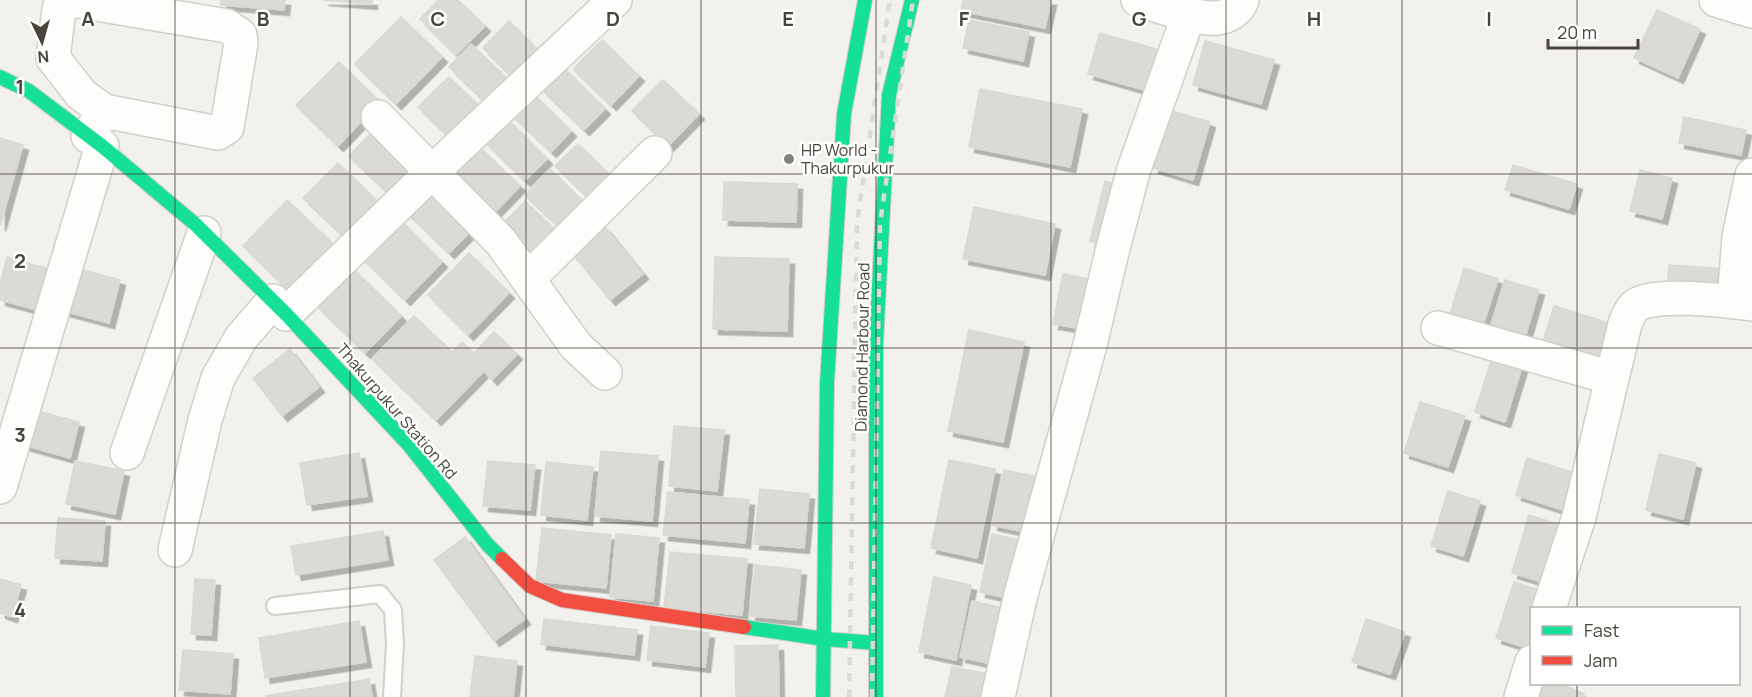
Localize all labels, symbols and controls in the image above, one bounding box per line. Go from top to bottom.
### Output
text: A [81,5,95,32]
text: B [257,5,270,32]
text: C [431,5,445,32]
text: D [606,5,620,32]
text: E [782,5,794,32]
text: F [959,5,970,32]
text: G [1132,5,1147,32]
text: H [1307,5,1321,32]
text: I [1486,5,1492,32]
north arrow [12,12,72,72]
scale bar [1548,12,1638,50]
text: 20 m [1557,20,1597,44]
text: N [37,45,50,68]
text: 1 [16,73,24,100]
place label: HP World - Thakurpukur [801,139,895,179]
marker: HP World - Thakurpukur [782,152,796,166]
text: 2 [14,247,26,274]
street label: Diamond Harbour Road [850,262,874,432]
street label: Thakurpukur Station Rd [332,338,462,484]
text: 3 [14,421,26,448]
text: 4 [14,596,26,623]
legend [1530,607,1740,685]
text: Fast [1584,618,1619,642]
text: Jam [1584,648,1618,672]

